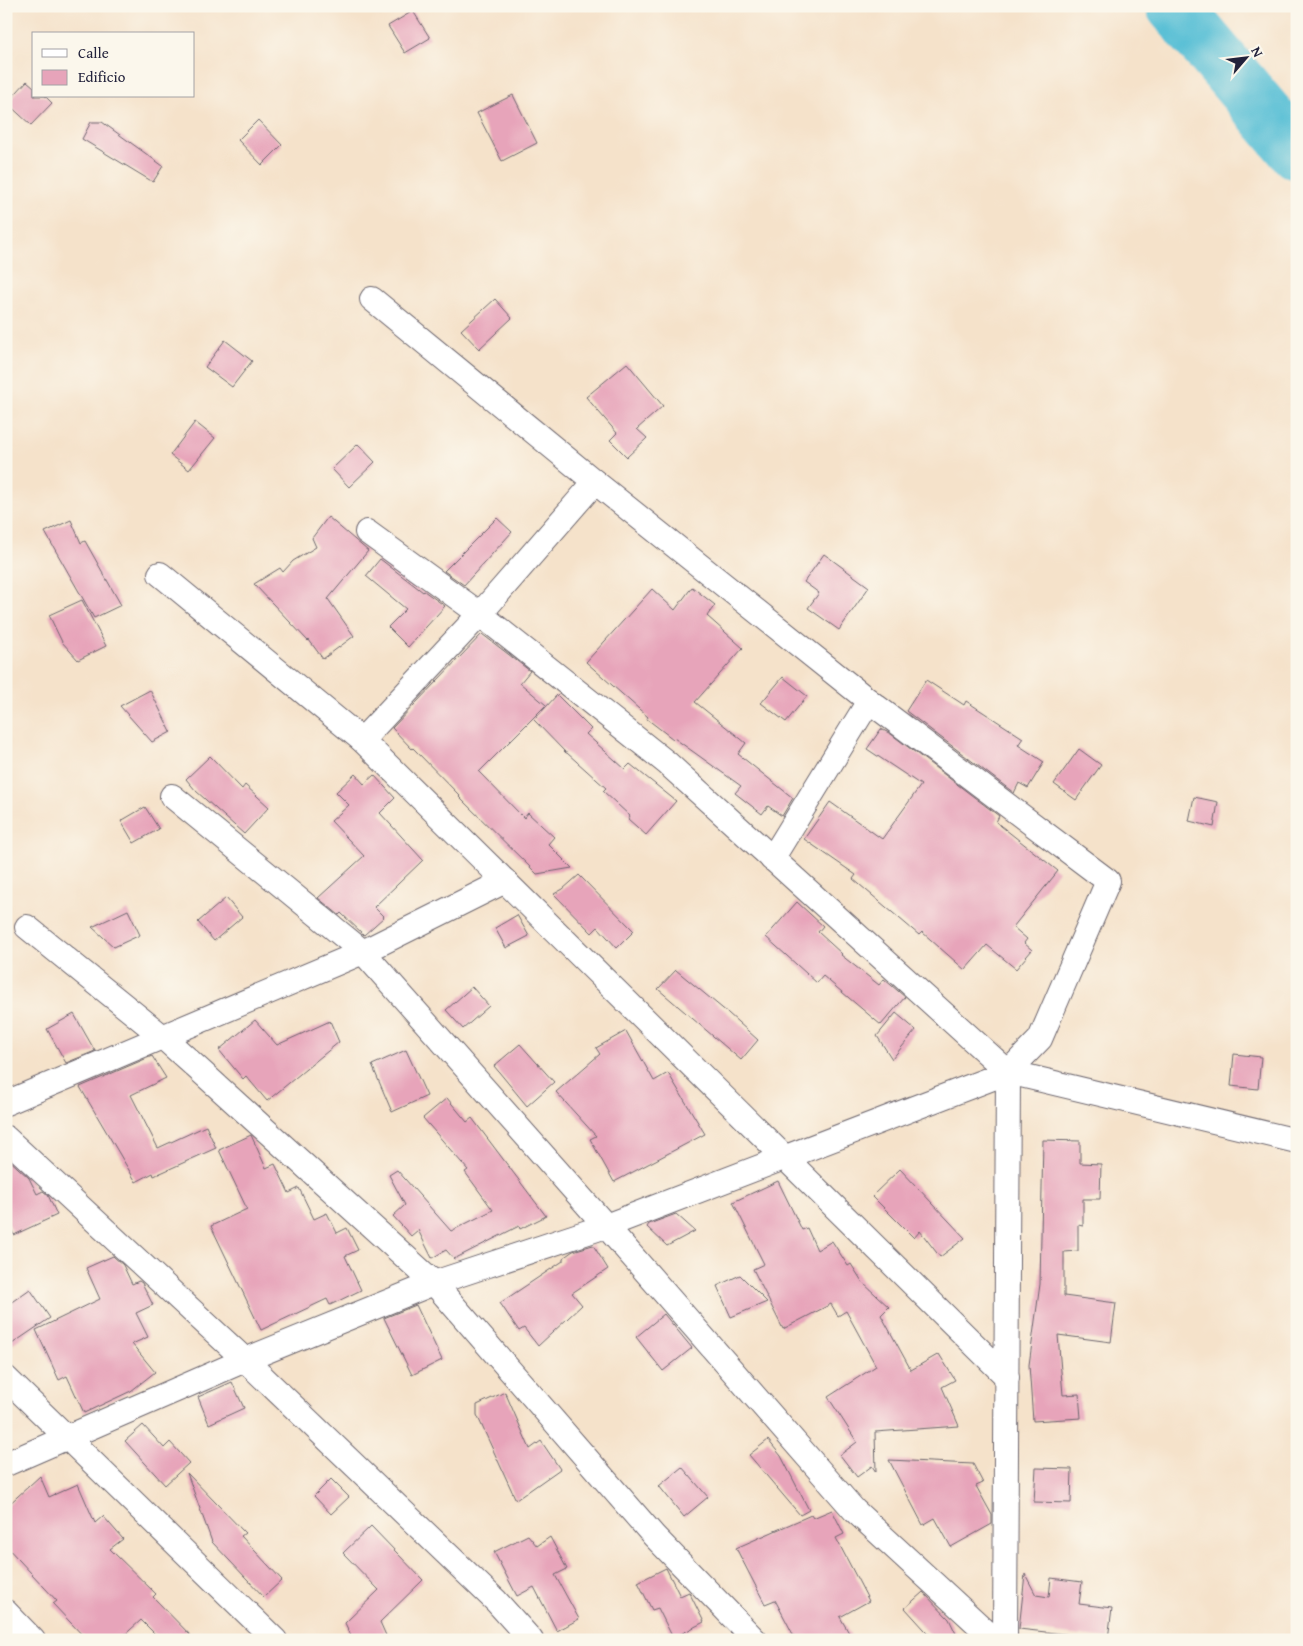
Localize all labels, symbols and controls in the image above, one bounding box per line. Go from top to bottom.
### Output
legend [32,32,195,98]
north arrow [1220,32,1270,82]
text: Calle [78,42,109,63]
text: N [1246,43,1269,61]
text: Edificio [78,66,126,87]

